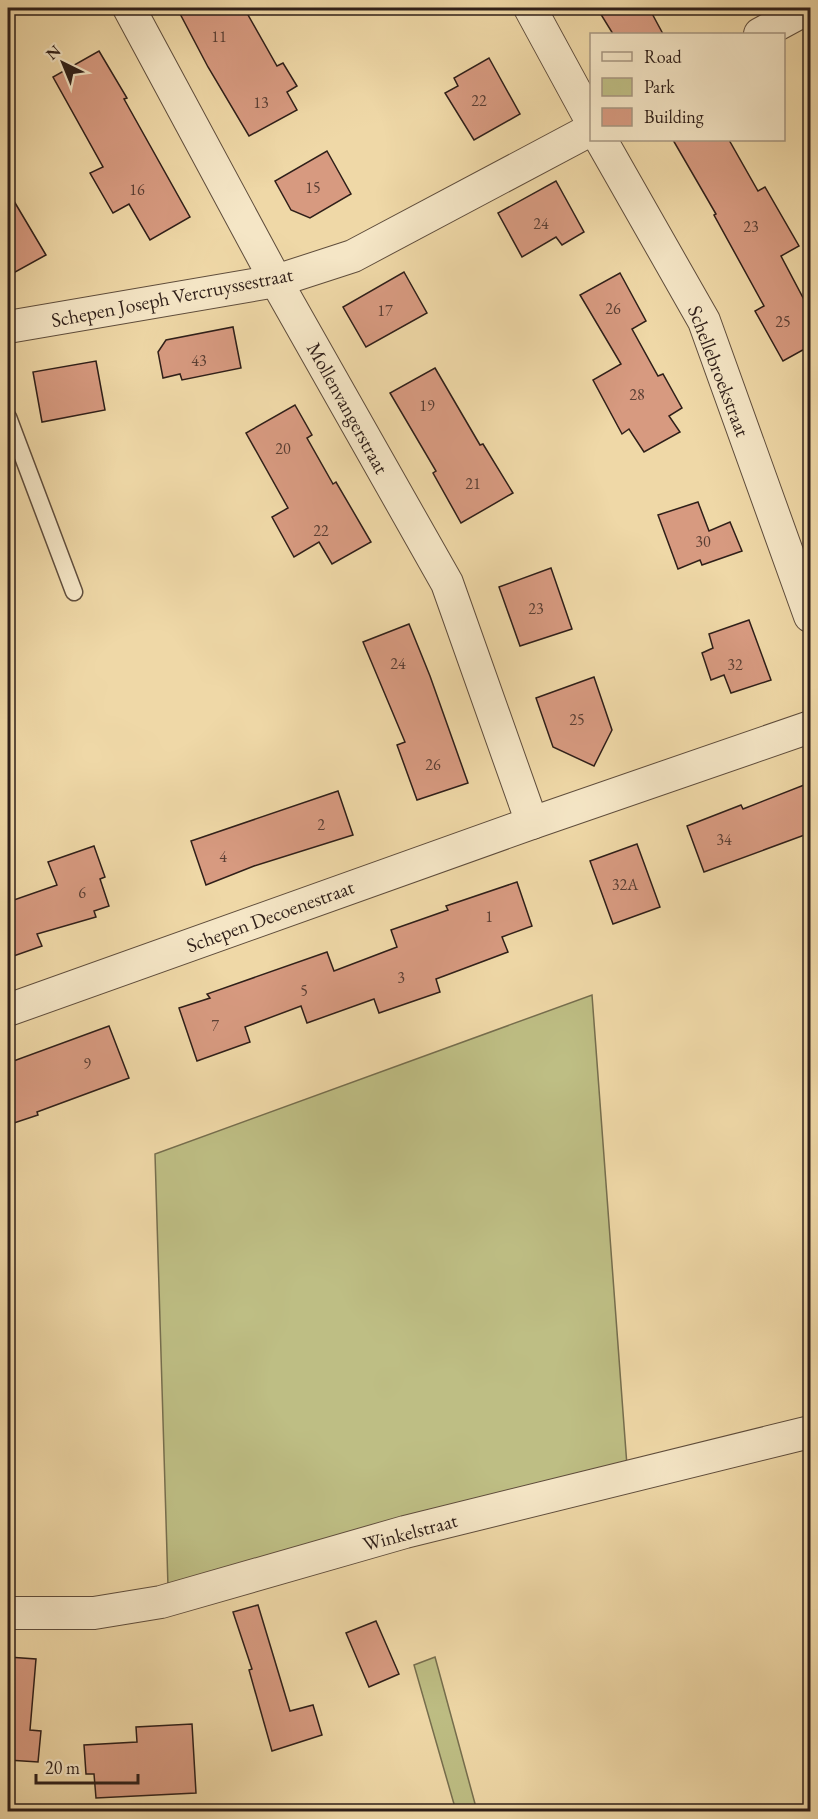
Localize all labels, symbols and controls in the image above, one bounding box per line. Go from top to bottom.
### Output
house number: 11 [211,26,227,47]
north arrow [33,33,93,93]
legend [590,33,785,141]
text: N [41,40,65,64]
text: Road [644,45,683,68]
text: Park [644,75,675,98]
house number: 22 [471,90,487,111]
house number: 13 [253,92,269,113]
text: Building [644,105,704,128]
house number: 15 [305,177,321,198]
house number: 16 [129,179,145,200]
house number: 24 [533,213,549,234]
house number: 23 [743,216,759,237]
street label: Schepen Joseph Vercruyssestraat [49,261,296,333]
house number: 26 [605,298,621,319]
house number: 17 [377,300,393,321]
street label: Schellebroekstraat [682,302,756,441]
house number: 25 [775,311,791,332]
street label: Mollenvangerstraat [301,338,395,479]
house number: 43 [191,350,207,371]
house number: 28 [629,384,645,405]
house number: 19 [419,395,435,416]
house number: 20 [275,438,291,459]
house number: 21 [465,473,481,494]
house number: 22 [313,520,329,541]
house number: 30 [695,531,711,552]
house number: 23 [528,598,544,619]
house number: 24 [390,653,406,674]
house number: 32 [727,654,743,675]
house number: 25 [569,709,585,730]
house number: 26 [425,754,441,775]
house number: 2 [317,814,325,835]
house number: 34 [716,829,732,850]
house number: 4 [219,846,227,867]
street label: Schepen Decoenestraat [183,873,358,958]
house number: 32A [612,874,639,895]
house number: 6 [78,882,86,903]
house number: 1 [485,906,493,927]
house number: 3 [397,967,405,988]
house number: 5 [300,980,308,1001]
house number: 7 [211,1015,219,1036]
house number: 9 [83,1053,91,1074]
street label: Winkelstraat [360,1507,461,1557]
scale bar [36,1747,138,1785]
text: 20 m [45,1756,80,1779]

